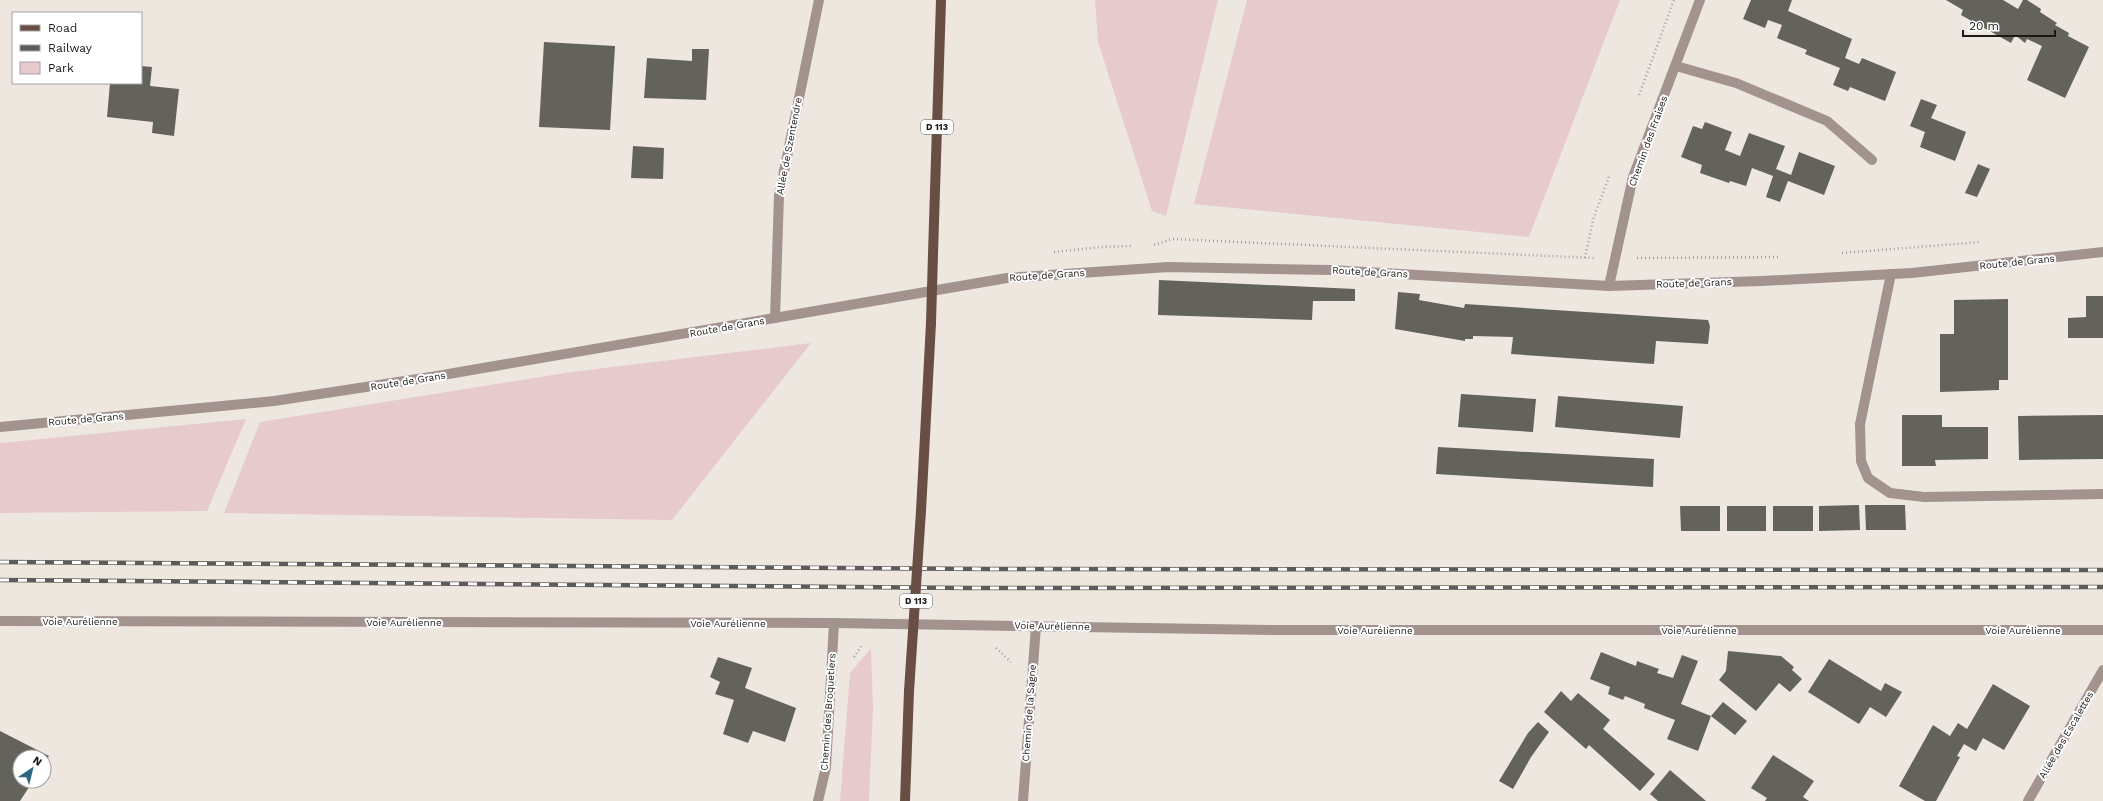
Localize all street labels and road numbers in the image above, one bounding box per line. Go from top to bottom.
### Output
street label: Chemin des Fraises [1626,94,1670,188]
street label: Allée de Szentendre [774,96,804,196]
road number: D 113 [921,120,953,134]
street label: Route de Grans [1979,253,2055,271]
street label: Route de Grans [1332,265,1408,279]
street label: Route de Grans [1009,267,1085,283]
street label: Route de Grans [1656,276,1732,290]
street label: Route de Grans [689,315,765,339]
street label: Route de Grans [370,370,446,392]
street label: Route de Grans [48,410,124,428]
road number: D 113 [900,594,932,608]
street label: Voie Aurélienne [42,616,118,627]
street label: Voie Aurélienne [366,617,442,628]
street label: Voie Aurélienne [690,618,766,629]
street label: Voie Aurélienne [1014,620,1090,632]
street label: Voie Aurélienne [1337,625,1413,636]
street label: Voie Aurélienne [1661,625,1737,636]
street label: Voie Aurélienne [1985,625,2061,636]
street label: Chemin des Broquetiers [818,653,838,771]
street label: Chemin de la Sagne [1020,664,1038,762]
street label: Allée des Escalettes [2037,689,2095,781]

